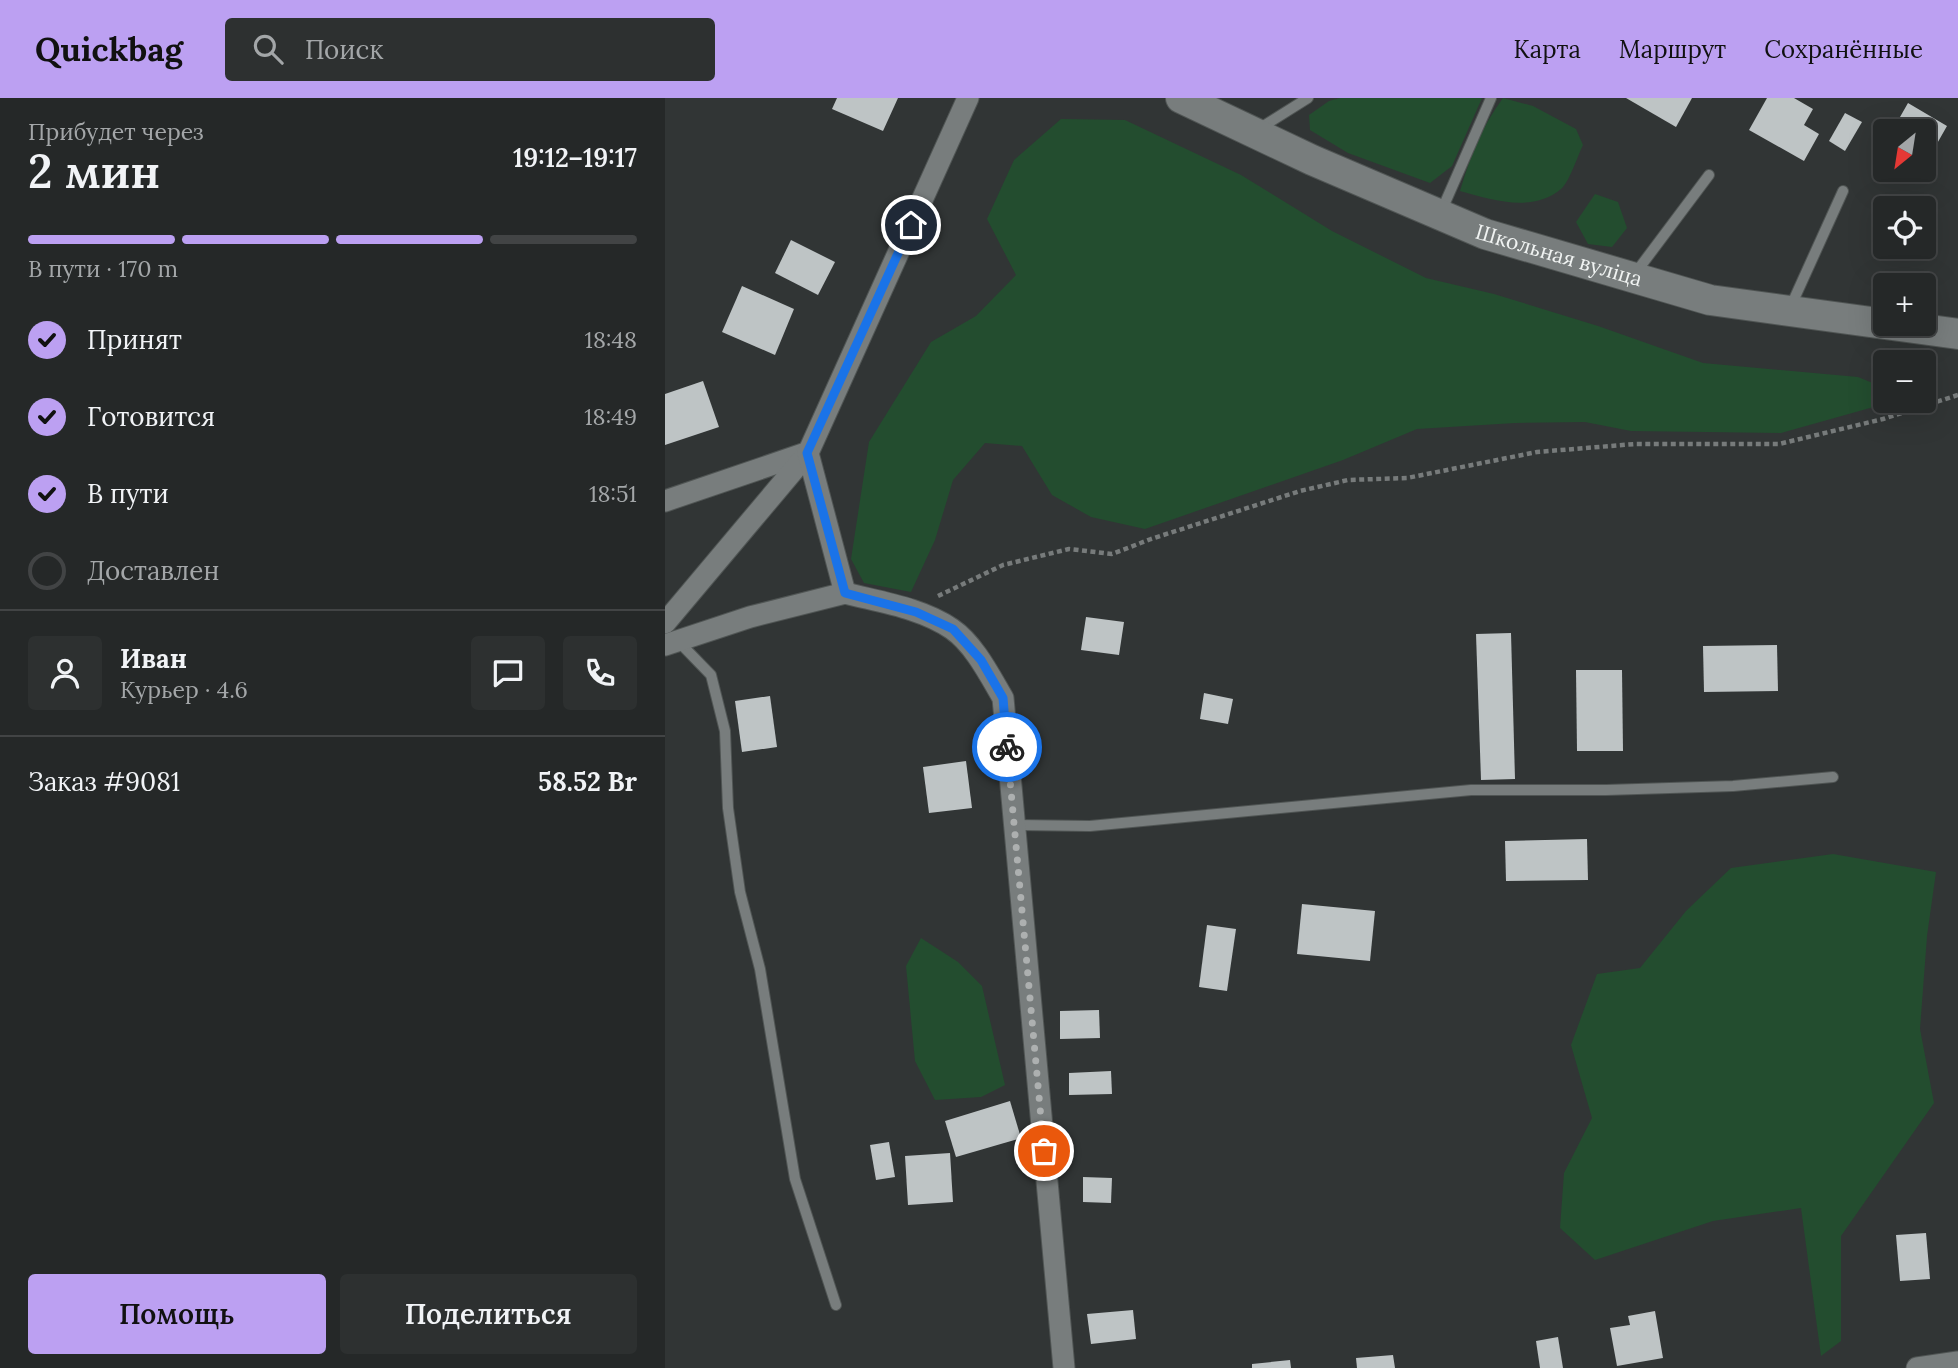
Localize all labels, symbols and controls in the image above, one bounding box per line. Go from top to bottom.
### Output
search box [225,18,715,81]
text: Quickbag [35,28,183,70]
icon: search [249,30,287,68]
text: Поиск [305,33,383,66]
text: Карта [1513,34,1581,65]
text: Маршрут [1619,34,1726,65]
text: Сохранённые [1764,34,1923,65]
text: Прибудет через [28,117,204,146]
north arrow [1873,119,1935,182]
map controls [1873,119,1936,413]
text: 19:12–19:17 [513,141,637,174]
text: 2 мин [28,142,160,201]
pin [881,195,941,255]
button: locate [1873,196,1936,259]
icon: home [892,206,930,244]
street label: Школьная вуліца [1472,218,1646,292]
text: В пути · 170 m [28,254,178,283]
button: + [1873,273,1936,336]
icon: check [28,321,66,359]
text: Принят [87,323,182,356]
text: 18:48 [585,325,637,354]
button: − [1873,350,1936,413]
icon: check [28,398,66,436]
text: Готовится [87,400,215,433]
text: 18:49 [584,402,637,431]
icon: check [28,475,66,513]
text: В пути [87,477,169,510]
text: 18:51 [589,479,637,508]
text: Доставлен [87,554,220,587]
button: person [28,636,102,710]
button: chat [471,636,545,710]
button: phone [563,636,637,710]
text: Иван [120,642,187,675]
text: Курьер · 4.6 [120,675,248,704]
courier [972,712,1042,782]
icon: bike [988,728,1026,766]
text: Заказ #9081 [28,765,180,798]
text: 58.52 Br [538,765,637,798]
pin [1014,1121,1074,1181]
icon: bag [1025,1132,1063,1170]
button: Помощь [28,1274,326,1354]
button: Поделиться [340,1274,637,1354]

